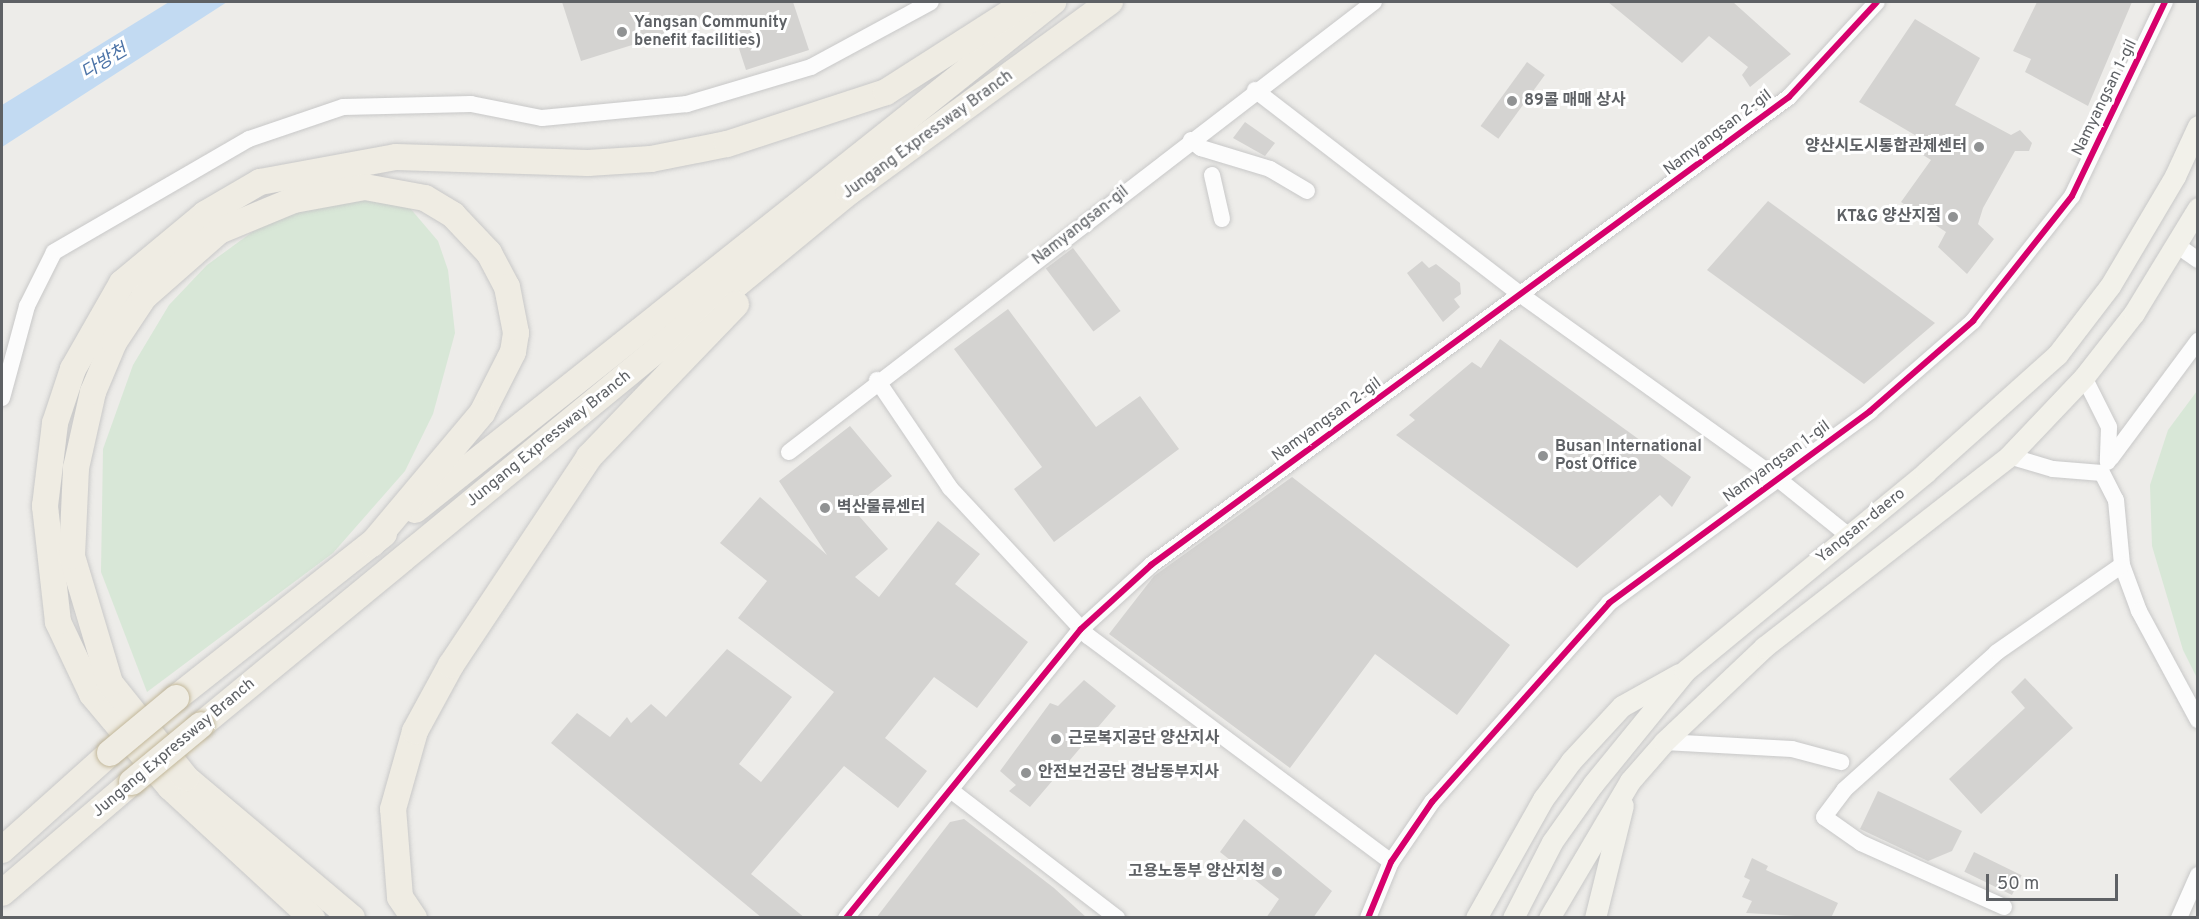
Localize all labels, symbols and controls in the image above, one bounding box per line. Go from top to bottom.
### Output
place label: Yangsan Community benefit facilities) [634,13,787,51]
marker: Yangsan Community benefit facilities) [615,25,629,39]
street label: Namyangsan 1-gil [2068,37,2142,159]
water label: 다방천 [78,41,132,85]
street label: Jungang Expressway Branch [839,67,1017,203]
street label: Namyangsan 2-gil [1660,86,1776,180]
place label: 89콜 매매 상사 [1524,91,1625,111]
marker: 89콜 매매 상사 [1505,94,1519,108]
place label: 양산시도시통합관제센터 [1805,137,1967,157]
marker: 양산시도시통합관제센터 [1972,140,1986,154]
street label: Namyangsan-gil [1029,182,1133,270]
place label: KT&G 양산지점 [1836,207,1941,227]
marker: KT&G 양산지점 [1946,210,1960,224]
street label: Jungang Expressway Branch [463,367,635,511]
street label: Namyangsan 2-gil [1269,374,1385,466]
street label: Namyangsan 1-gil [1720,417,1834,507]
place label: Busan International Post Office [1555,437,1702,475]
marker: Busan International Post Office [1536,449,1550,463]
street label: Yangsan-daero [1813,484,1909,568]
place label: 벽산물류센터 [837,498,925,518]
marker: 벽산물류센터 [818,501,832,515]
street label: Jungang Expressway Branch [89,674,259,822]
place label: 근로복지공단 양산지사 [1068,729,1219,749]
marker: 근로복지공단 양산지사 [1049,732,1063,746]
place label: 안전보건공단 경남동부지사 [1038,763,1219,783]
marker: 안전보건공단 경남동부지사 [1019,766,1033,780]
place label: 고용노동부 양산지청 [1129,862,1265,882]
scale bar [1989,862,2121,900]
marker: 고용노동부 양산지청 [1270,865,1284,879]
text: 50 m [1997,873,2039,896]

